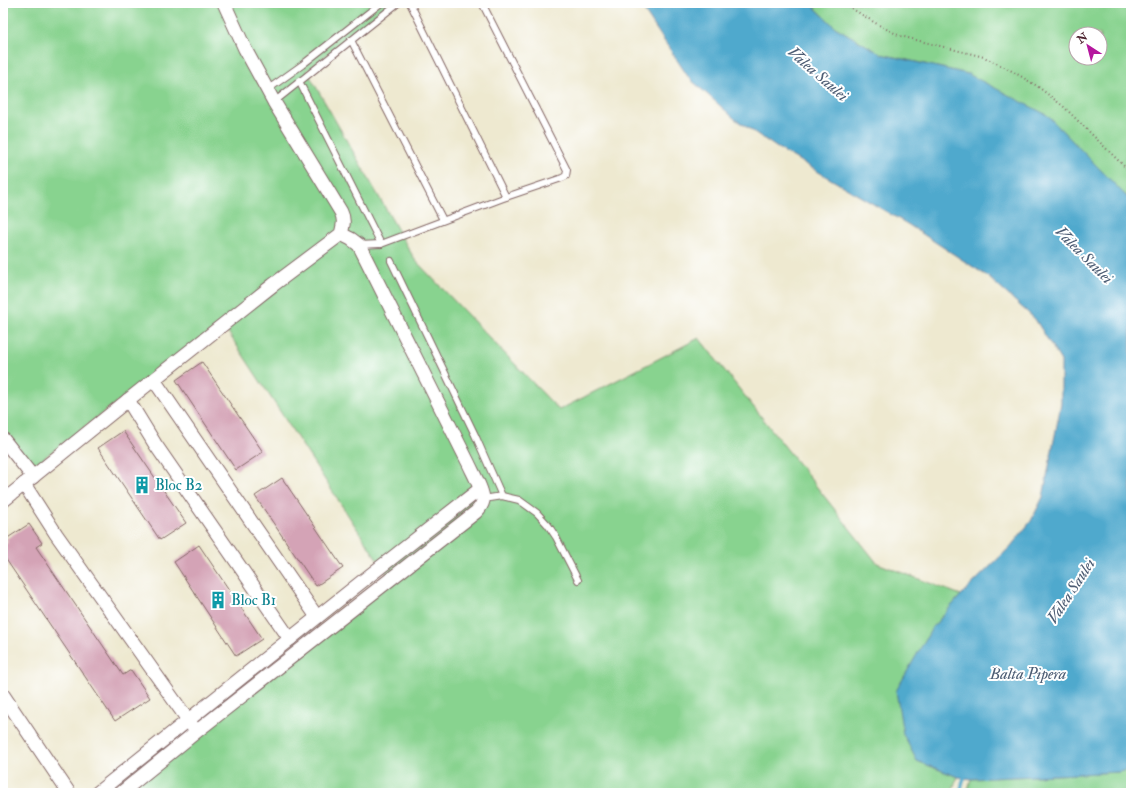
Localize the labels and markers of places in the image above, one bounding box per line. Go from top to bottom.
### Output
building icon: Bloc B2 [132,475,152,495]
place label: Bloc B2 [155,476,203,495]
building icon: Bloc B1 [208,590,228,610]
place label: Bloc B1 [231,591,276,610]

